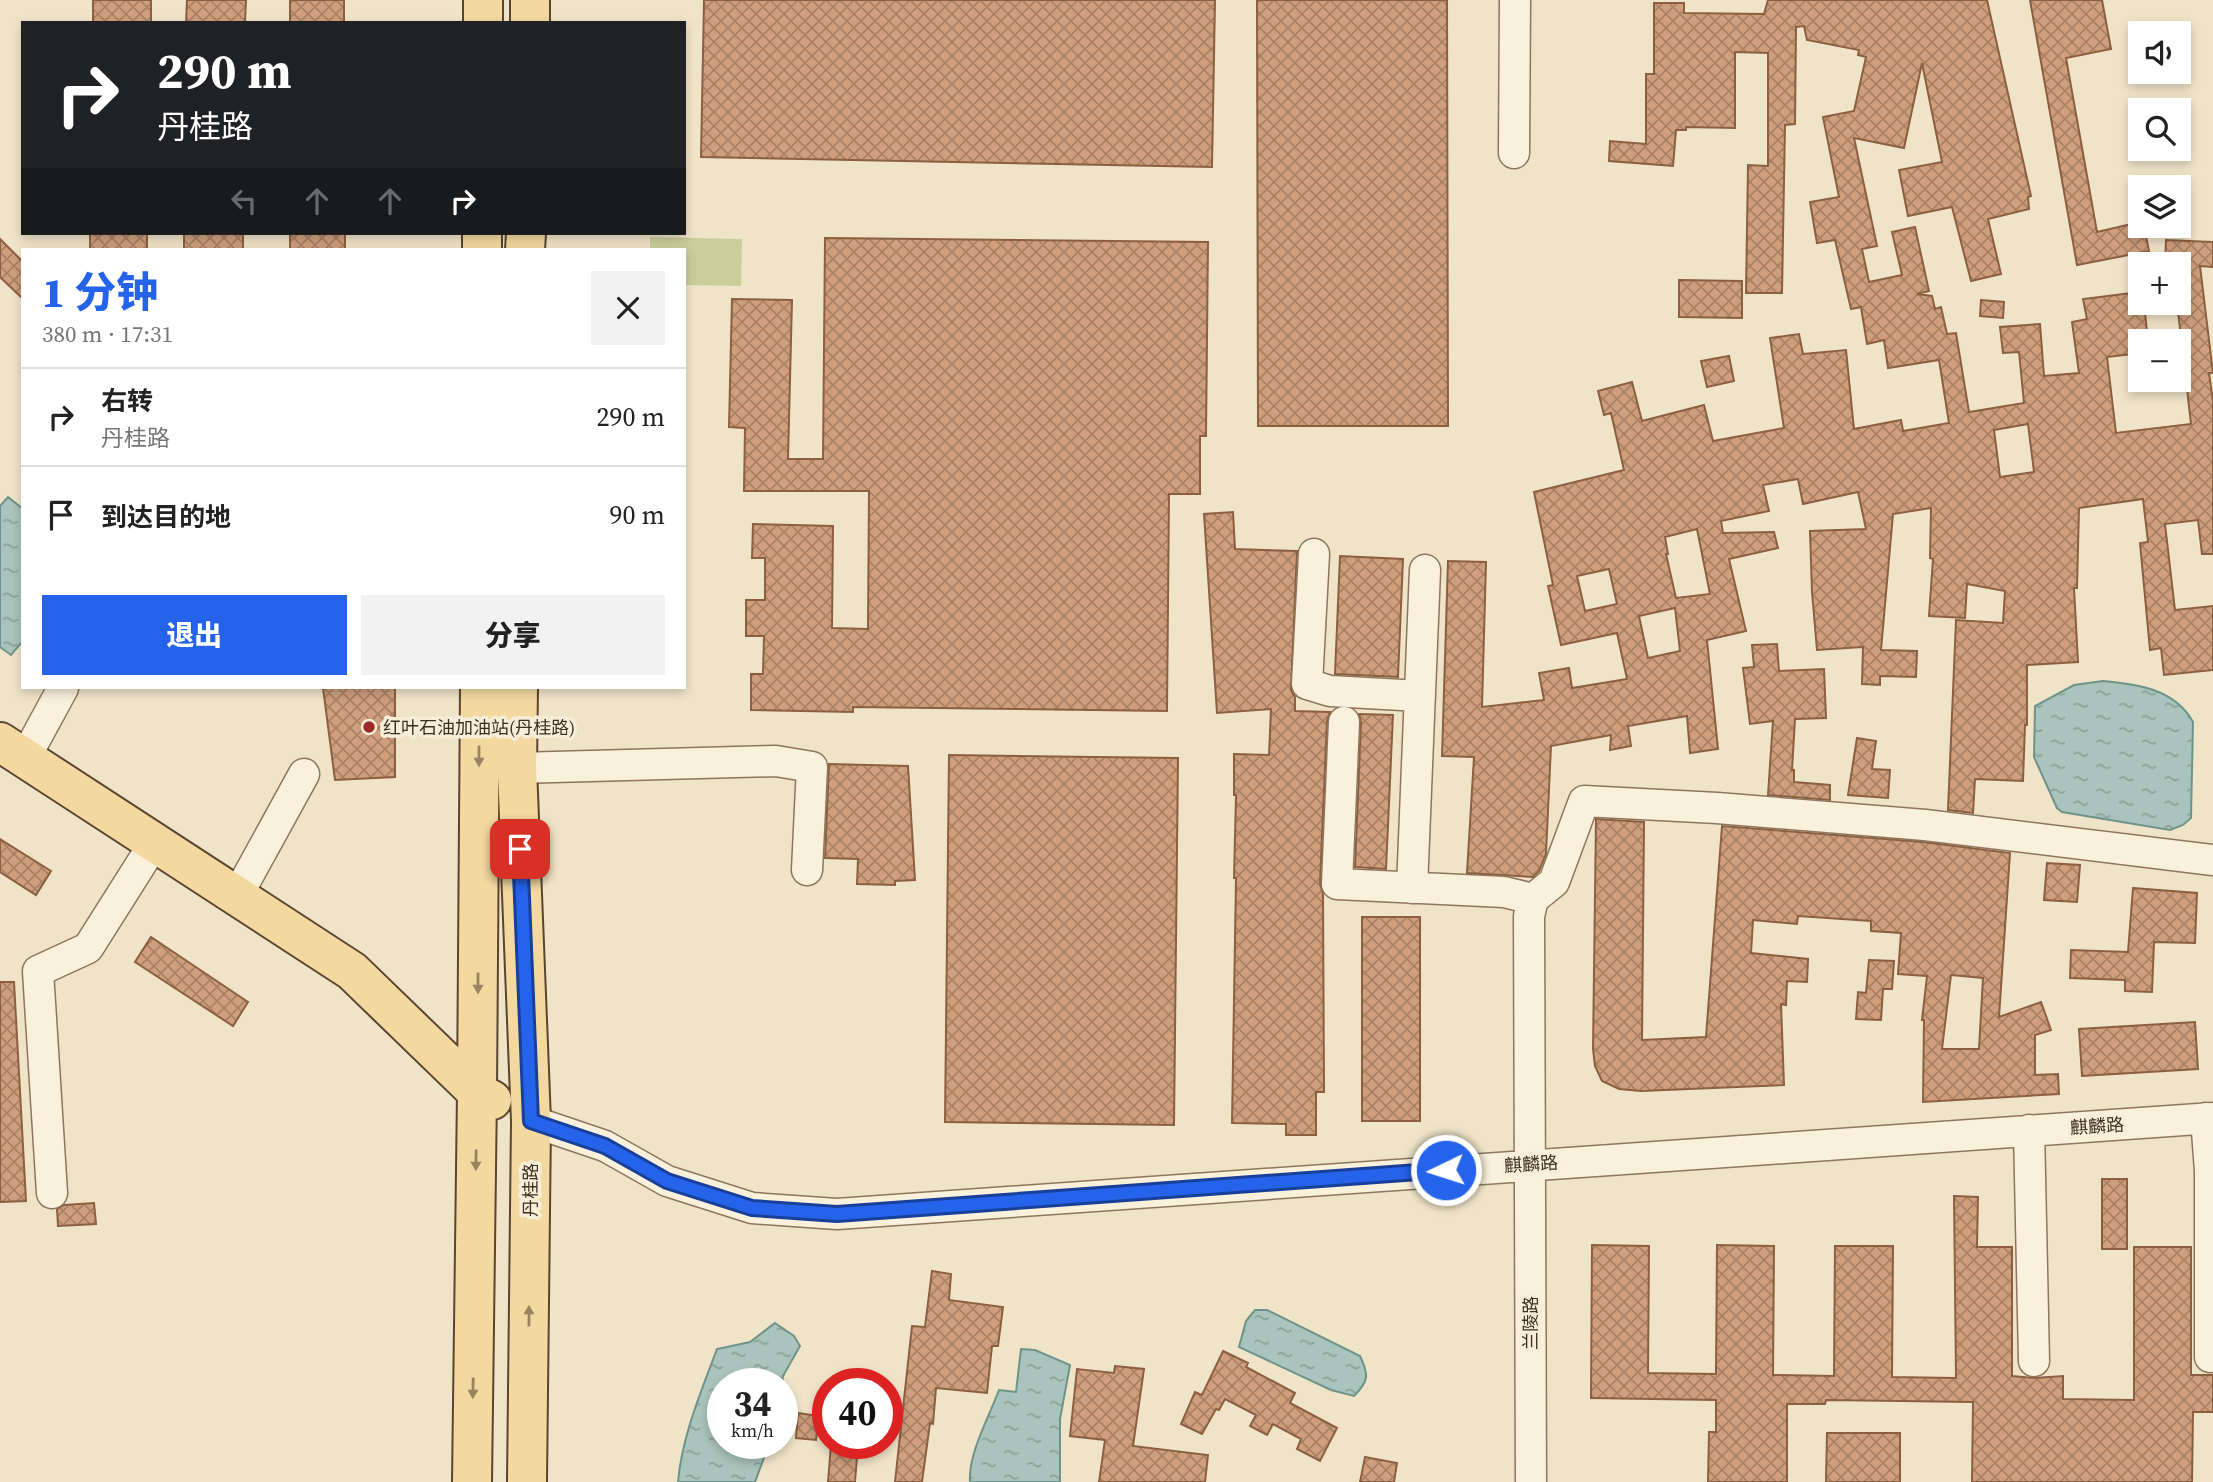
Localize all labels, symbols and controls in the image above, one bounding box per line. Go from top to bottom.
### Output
map controls [2128,21,2191,392]
button: sound [2128,21,2191,84]
text: 290 m [157,37,292,104]
icon: right [42,49,133,140]
button: search [2128,98,2191,161]
text: 丹桂路 [157,105,253,149]
button: layers [2128,175,2191,238]
icon: left [225,182,263,220]
icon: ahead [298,182,336,220]
icon: ahead [371,182,409,220]
icon: right [444,182,482,220]
button: + [2128,252,2191,315]
text: 1 分钟 [42,263,158,321]
button: close [591,271,665,345]
text: 380 m · 17:31 [42,318,173,350]
button: − [2128,329,2191,392]
text: 右转 [101,383,153,419]
icon: right [42,398,80,436]
text: 290 m [597,399,665,435]
text: 丹桂路 [101,422,170,454]
icon: arrive [42,496,80,534]
text: 90 m [610,497,665,533]
text: 到达目的地 [101,499,231,535]
button: 退出 [42,595,347,675]
button: 分享 [361,595,665,675]
place label: 红叶石油加油站(丹桂路) [383,715,575,740]
marker: 红叶石油加油站(丹桂路) [361,719,377,735]
one-way arrow [473,745,485,767]
pin [490,819,550,879]
icon: arrive [501,830,539,868]
one-way arrow [472,973,484,995]
street label: 麒麟路 [2069,1112,2125,1140]
position arrow [1409,1133,1483,1207]
one-way arrow [471,1149,482,1171]
street label: 麒麟路 [1503,1150,1559,1178]
street label: 丹桂路 [518,1163,543,1217]
street label: 兰陵路 [1518,1296,1543,1350]
one-way arrow [523,1305,535,1327]
speed limit sign: 40 [812,1368,903,1459]
one-way arrow [467,1377,479,1399]
text: 34 [734,1380,771,1428]
text: km/h [731,1418,774,1443]

